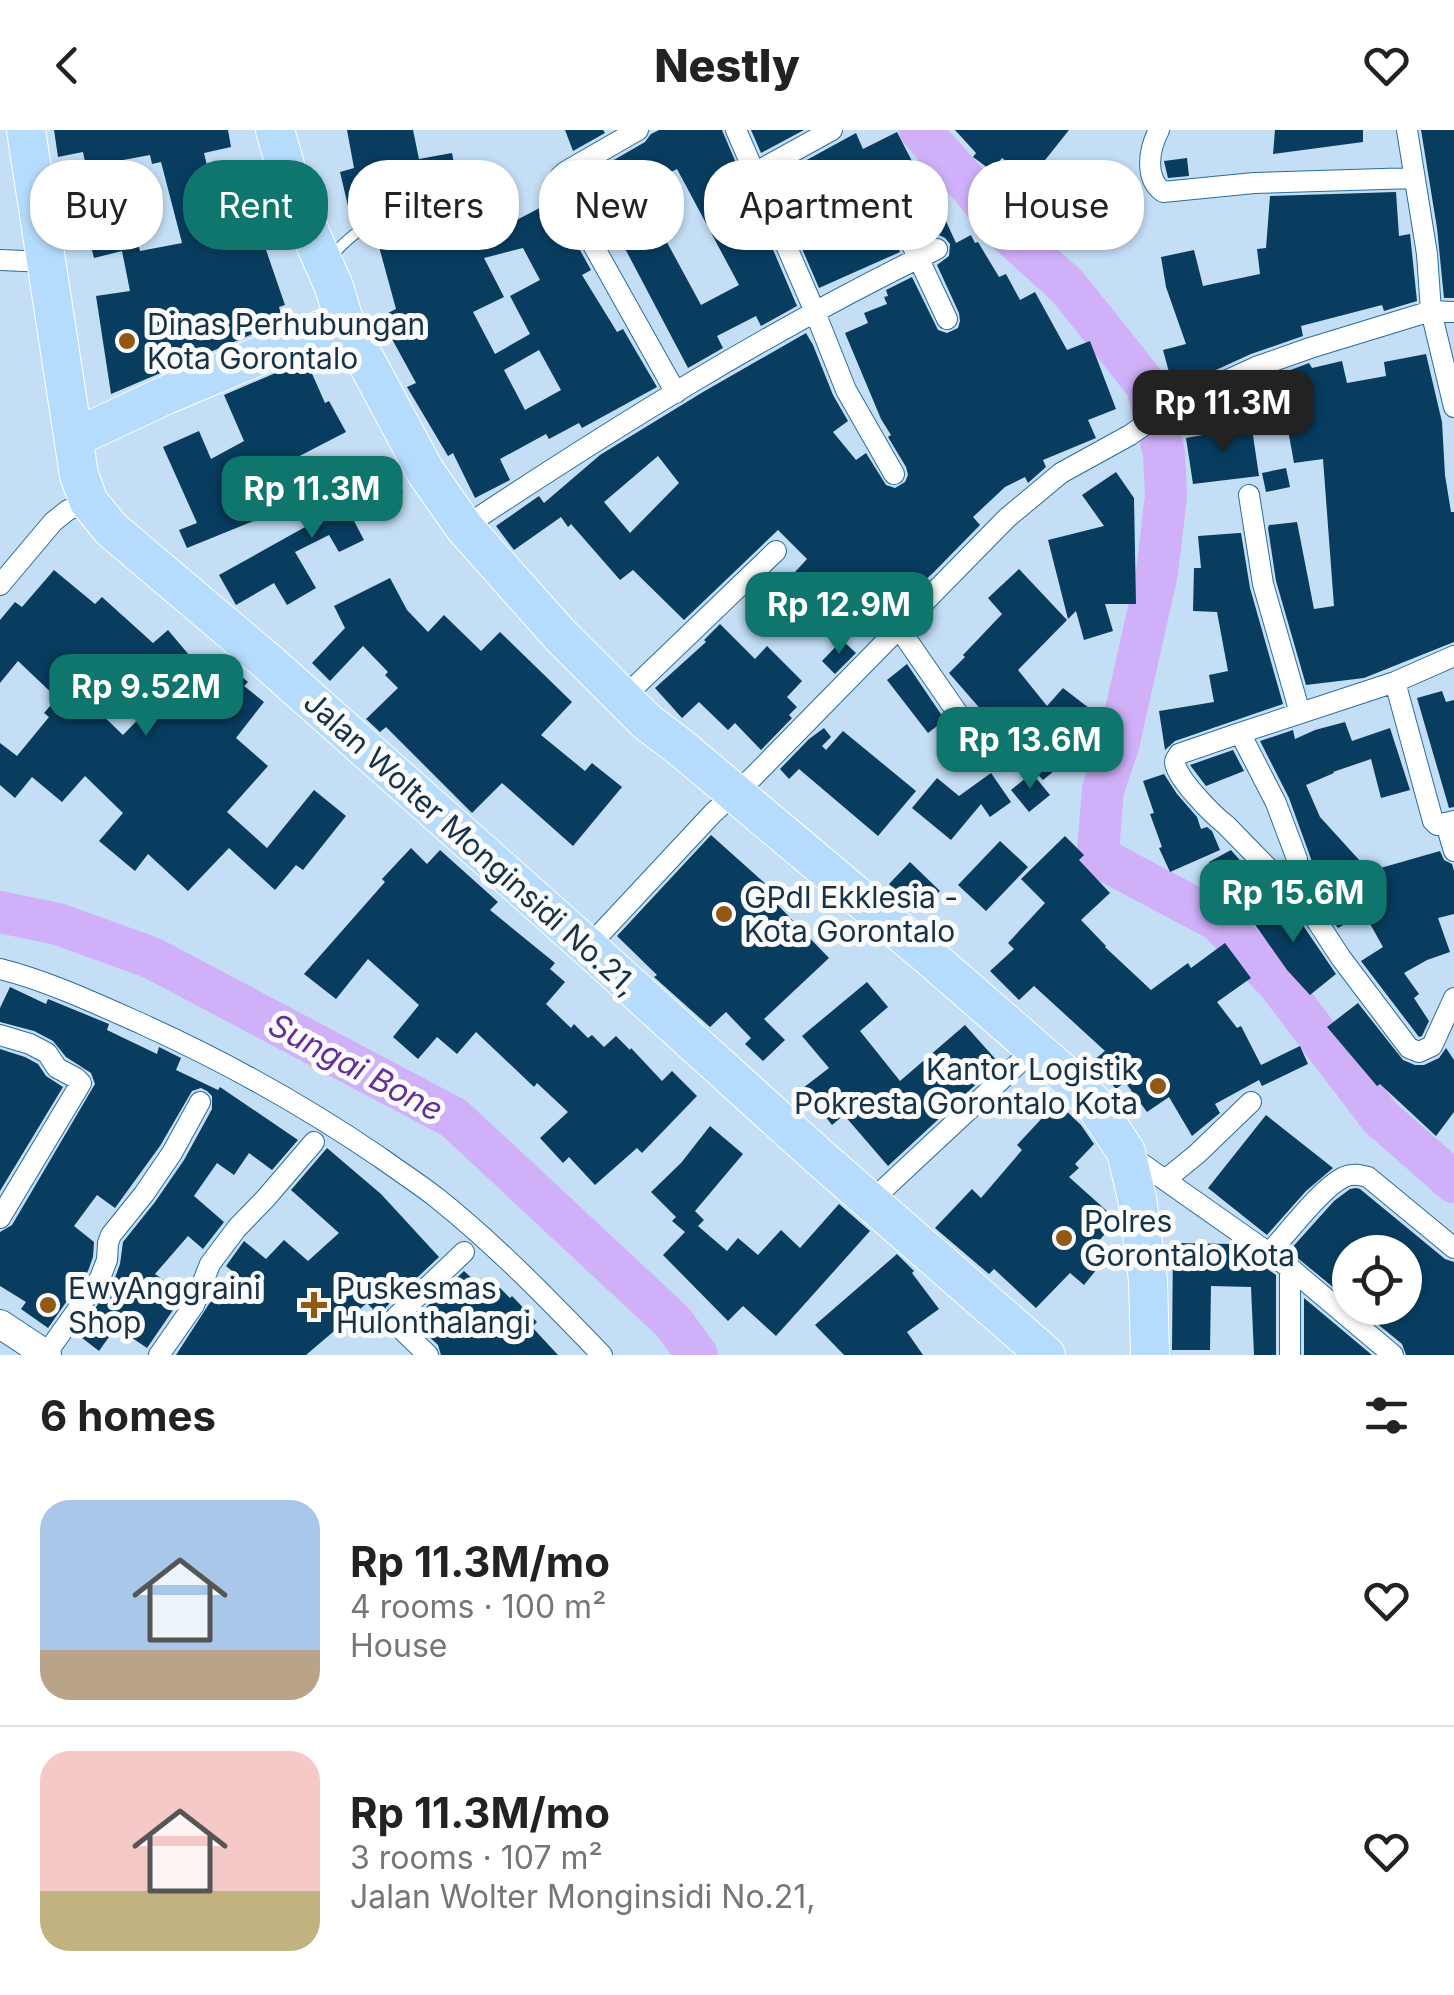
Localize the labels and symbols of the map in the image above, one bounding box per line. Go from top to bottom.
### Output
place label: Dinas Perhubungan Kota Gorontalo [147,306,425,376]
marker: Dinas Perhubungan Kota Gorontalo [116,330,138,352]
pin: Rp 11.3M [1120,370,1326,455]
pin: Rp 11.3M [209,456,415,541]
pin: Rp 12.9M [736,572,942,657]
pin: Rp 9.52M [43,654,249,739]
street label: Jalan Wolter Monginsidi No.21, [297,684,645,1002]
pin: Rp 13.6M [927,707,1133,792]
pin: Rp 15.6M [1190,860,1396,945]
place label: GPdI Ekklesia - Kota Gorontalo [744,879,958,949]
marker: GPdI Ekklesia - Kota Gorontalo [713,903,735,925]
water label: Sungai Bone [262,1005,450,1129]
place label: Kantor Logistik Pokresta Gorontalo Kota [794,1051,1139,1121]
marker: Kantor Logistik Pokresta Gorontalo Kota [1147,1075,1169,1097]
place label: Polres Gorontalo Kota [1084,1203,1295,1273]
marker: Polres Gorontalo Kota [1053,1227,1075,1249]
place label: EwyAnggraini Shop [68,1270,261,1340]
place label: Puskesmas Hulonthalangi [336,1270,531,1340]
marker: Puskesmas Hulonthalangi [301,1292,327,1318]
marker: EwyAnggraini Shop [37,1294,59,1316]

